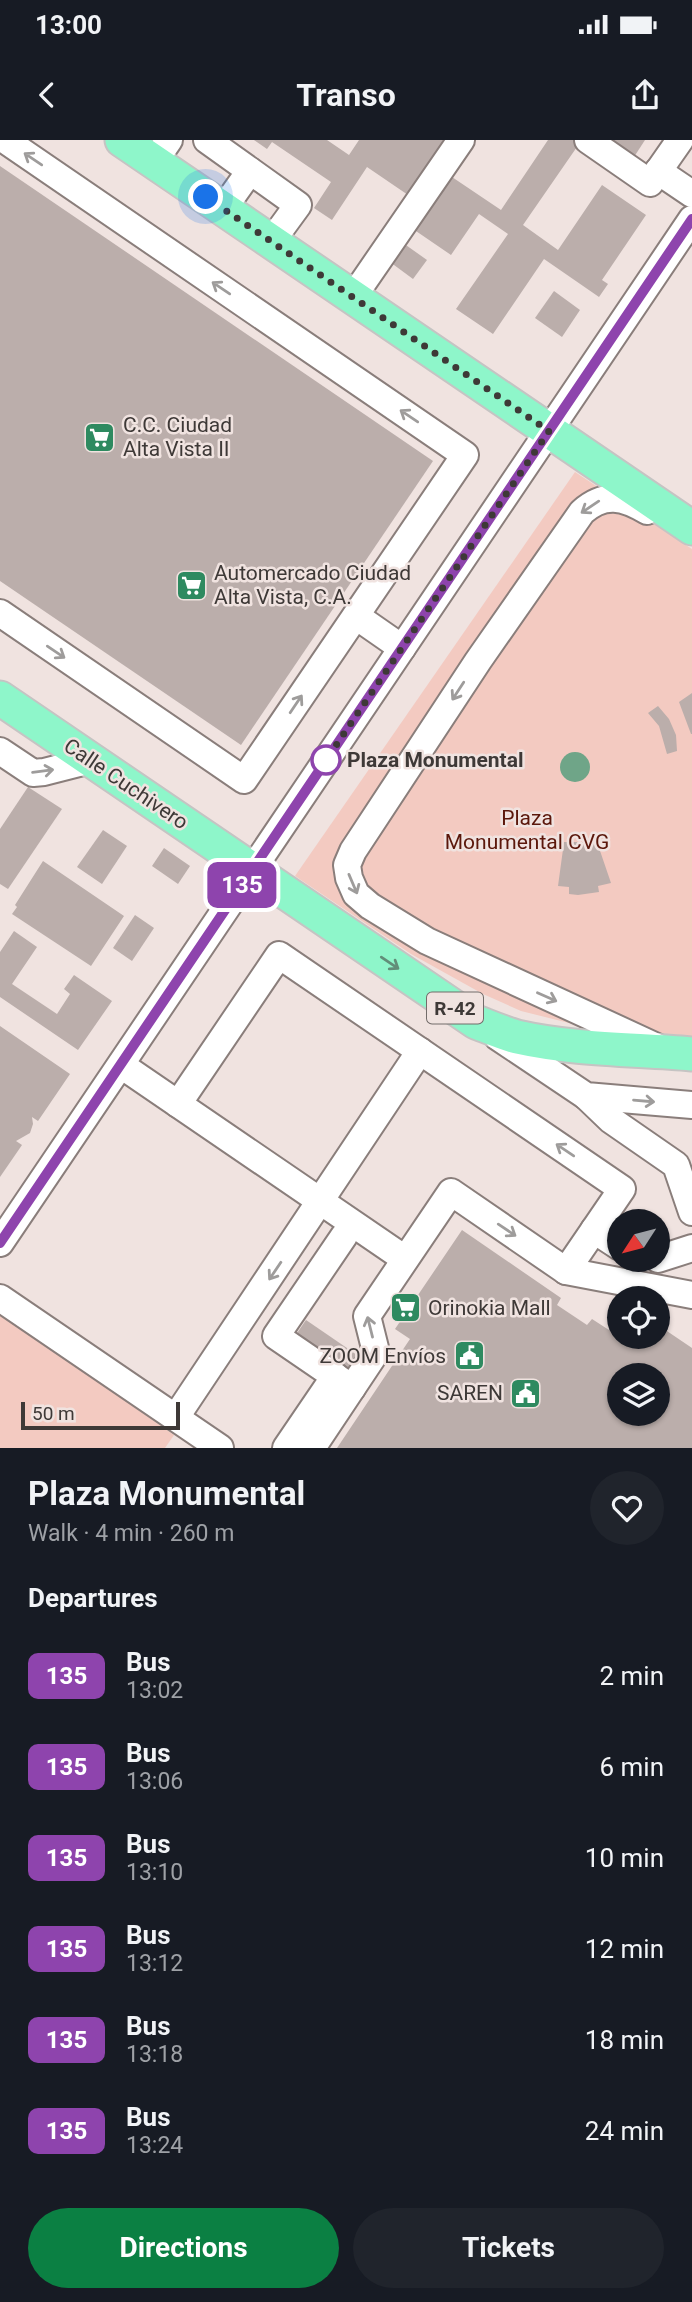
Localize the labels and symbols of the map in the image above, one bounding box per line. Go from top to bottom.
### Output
one-way arrow [24,152,43,166]
your location [188,179,223,214]
one-way arrow [212,281,231,295]
one-way arrow [400,409,419,423]
place label: C.C. Ciudad Alta Vista II [123,413,232,461]
supermarket icon: C.C. Ciudad Alta Vista II [83,420,117,454]
one-way arrow [581,500,600,514]
place label: Automercado Ciudad Alta Vista, C.A. [214,561,411,609]
supermarket icon: Automercado Ciudad Alta Vista, C.A. [174,568,208,602]
one-way arrow [46,645,65,659]
one-way arrow [451,681,465,700]
one-way arrow [289,694,303,714]
street label: Calle Cuchivero [59,734,193,834]
marker: Plaza Monumental [311,745,341,775]
place label: Plaza Monumental [347,748,523,772]
one-way arrow [31,764,54,777]
park label: Plaza Monumental CVG [445,806,609,854]
line badge: 135 [202,862,282,908]
one-way arrow [348,873,361,895]
one-way arrow [380,956,399,970]
one-way arrow [536,991,557,1004]
road number: R-42 [427,992,483,1024]
one-way arrow [632,1095,655,1108]
one-way arrow [556,1143,575,1158]
north arrow [607,1209,670,1272]
one-way arrow [497,1223,516,1237]
one-way arrow [267,1261,282,1280]
supermarket icon: Orinokia Mall [388,1291,422,1325]
place label: Orinokia Mall [428,1296,551,1320]
one-way arrow [363,1316,376,1339]
public building icon: ZOOM Envíos [452,1339,486,1373]
place label: ZOOM Envíos [320,1344,446,1368]
public building icon: SAREN [509,1376,543,1410]
place label: SAREN [437,1381,503,1405]
scale bar [21,1399,180,1431]

